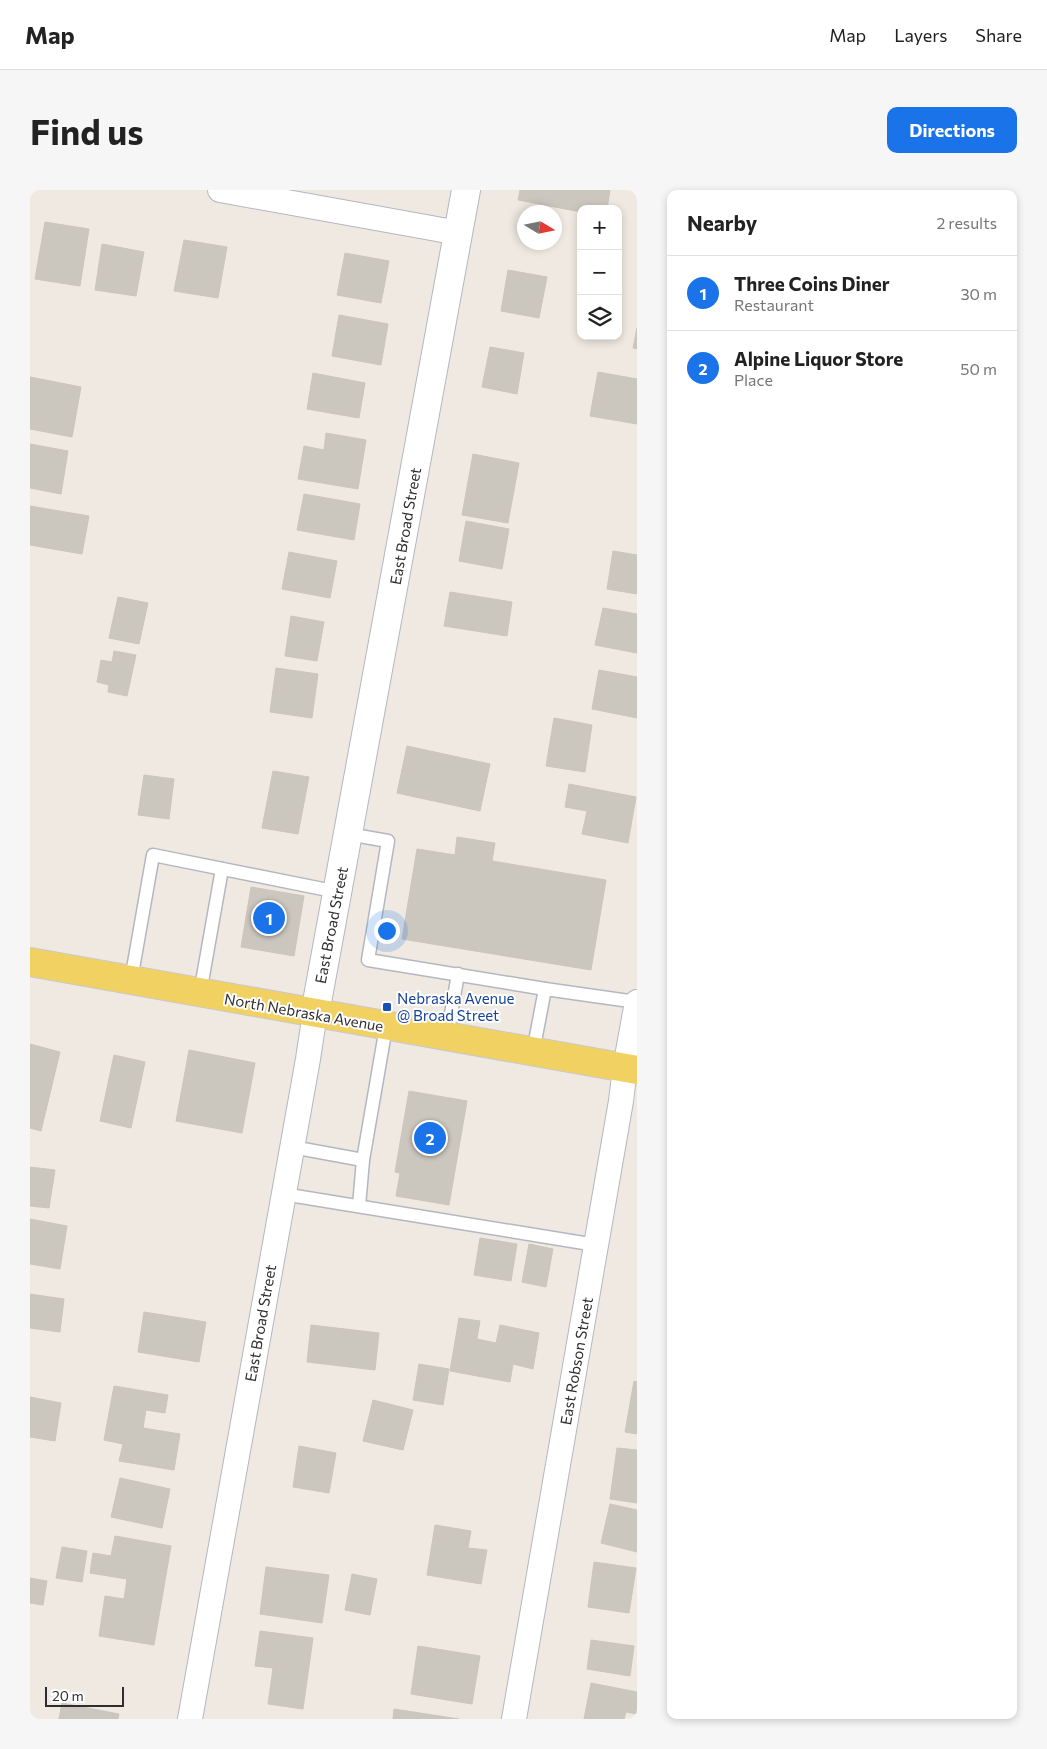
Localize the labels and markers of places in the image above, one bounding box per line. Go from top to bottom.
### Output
pin: 1 [253,899,285,937]
place label: Nebraska Avenue @ Broad Street [397,989,515,1024]
marker: Nebraska Avenue @ Broad Street [381,1001,393,1013]
pin: 2 [414,1119,446,1157]

